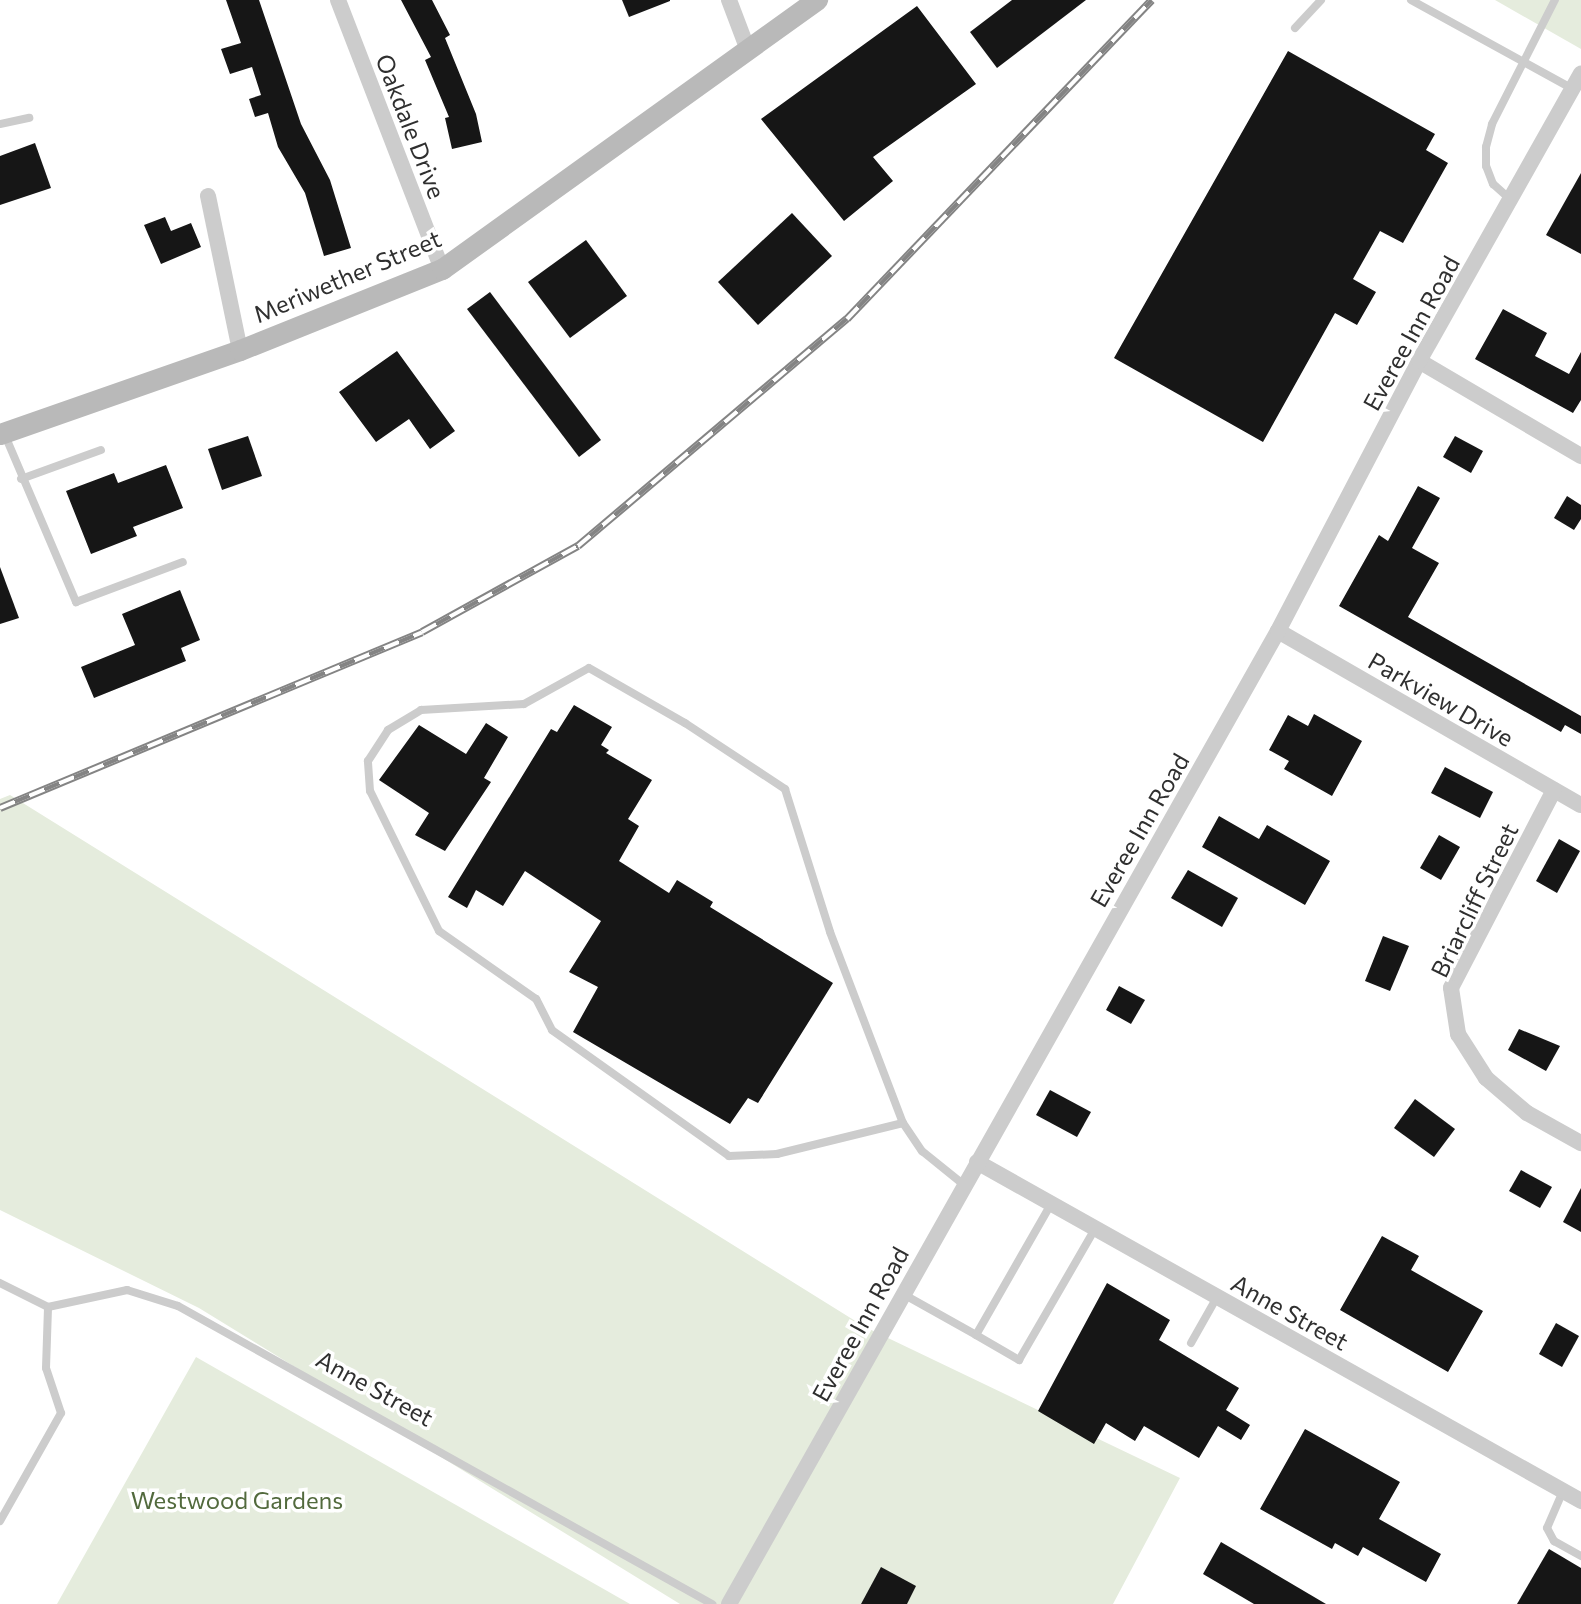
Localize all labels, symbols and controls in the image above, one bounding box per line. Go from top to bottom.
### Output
street label: Oakdale Drive [370,50,452,202]
street label: Meriwether Street [249,224,445,328]
street label: Everee Inn Road [1357,251,1465,415]
street label: Parkview Drive [1363,646,1519,752]
street label: Everee Inn Road [1083,748,1195,912]
street label: Briarcliff Street [1424,818,1524,982]
street label: Everee Inn Road [806,1242,914,1406]
street label: Anne Street [1227,1268,1353,1356]
street label: Anne Street [312,1344,438,1432]
park label: Westwood Gardens [131,1486,343,1514]

